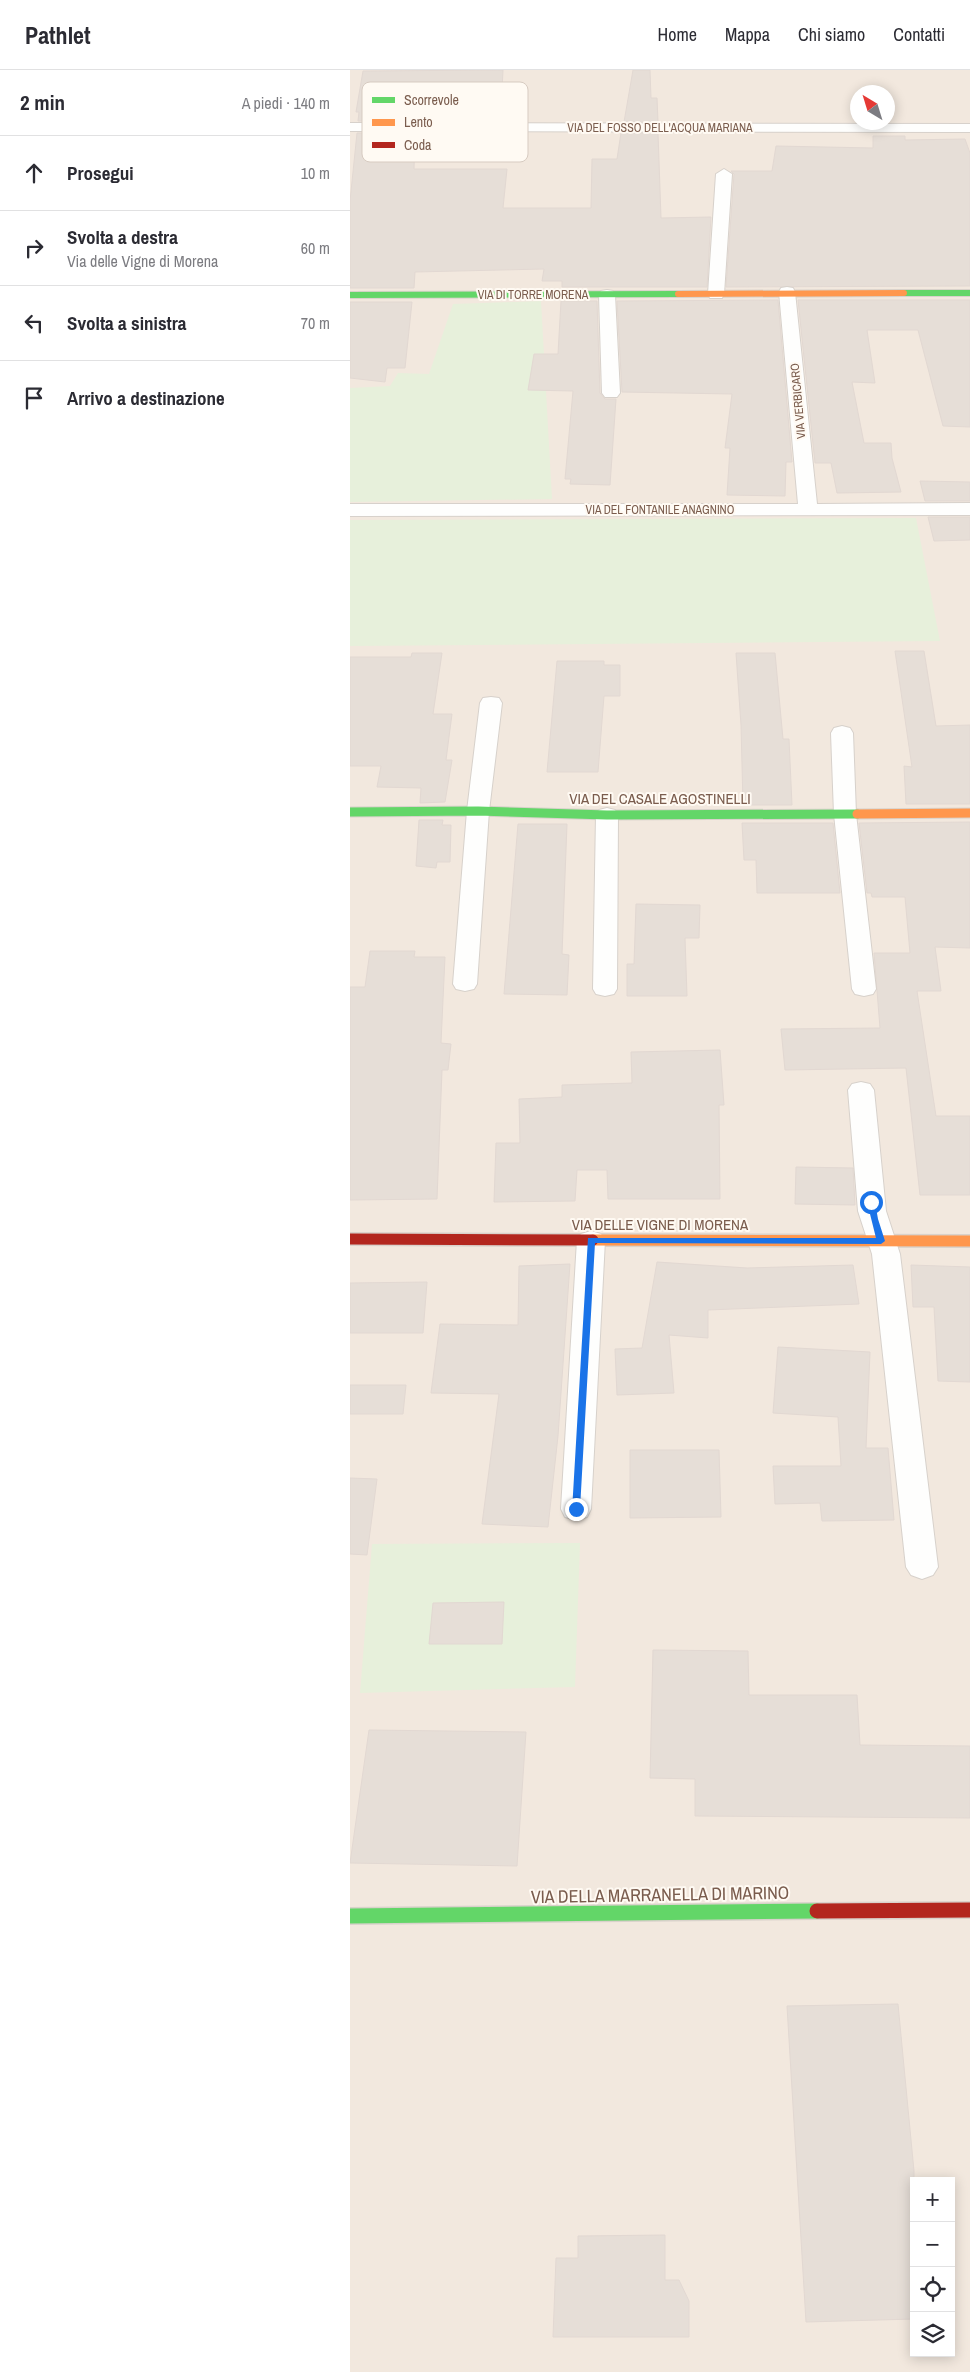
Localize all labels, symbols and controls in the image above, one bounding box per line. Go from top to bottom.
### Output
text: Pathlet [25,19,91,51]
text: Home [658,22,697,47]
text: Mappa [725,22,770,47]
text: Chi siamo [798,22,865,47]
text: Contatti [893,22,945,47]
legend [362,82,528,162]
north arrow [850,85,895,130]
text: 2 min [20,88,65,117]
text: Scorrevole [404,91,459,109]
text: A piedi · 140 m [242,92,330,114]
text: Lento [404,113,433,131]
street label: VIA DEL FOSSO DELL'ACQUA MARIANA [567,120,753,136]
text: Coda [404,136,432,154]
icon: ahead [20,159,48,187]
text: Prosegui [67,160,134,186]
text: 10 m [301,162,330,184]
text: Svolta a destra [67,224,178,250]
icon: right [20,234,48,262]
text: 60 m [301,237,330,259]
text: Via delle Vigne di Morena [67,250,218,272]
street label: VIA DI TORRE MORENA [478,287,589,303]
icon: left [20,309,48,337]
text: Svolta a sinistra [67,310,187,336]
text: 70 m [301,312,330,334]
street label: VIA VERBICARO [787,362,809,440]
icon: arrive [20,384,48,412]
text: Arrivo a destinazione [67,385,225,411]
street label: VIA DEL FONTANILE ANAGNINO [586,502,735,518]
street label: VIA DEL CASALE AGOSTINELLI [569,788,751,809]
route start [860,1191,883,1214]
street label: VIA DELLE VIGNE DI MORENA [572,1214,749,1235]
route end [565,1498,588,1521]
street label: VIA DELLA MARRANELLA DI MARINO [531,1880,789,1909]
map controls [910,2177,955,2357]
button: + [910,2177,955,2222]
button: − [910,2222,955,2267]
button: locate [910,2267,955,2312]
button: layers [910,2312,955,2357]

